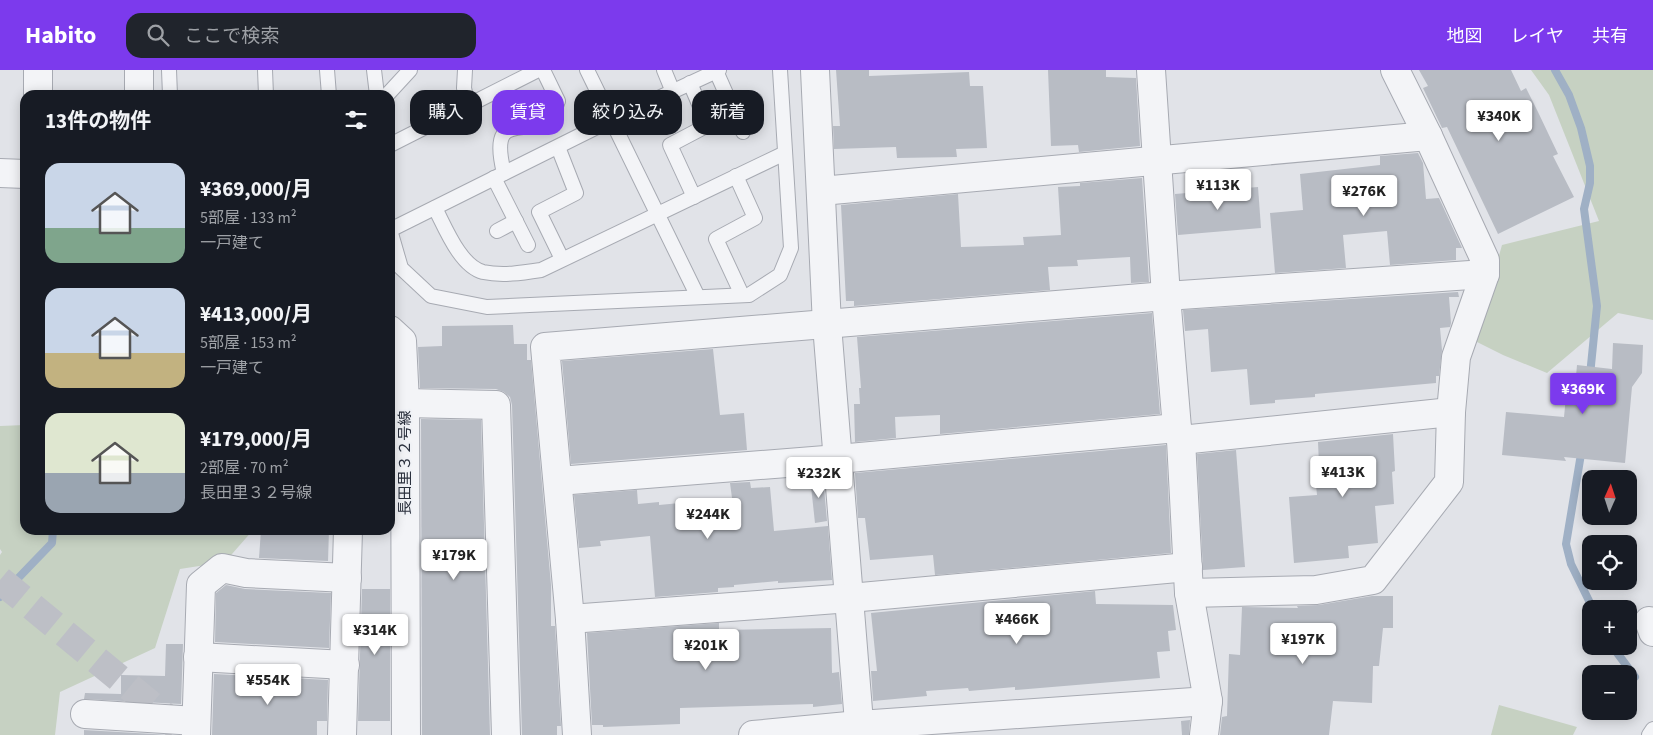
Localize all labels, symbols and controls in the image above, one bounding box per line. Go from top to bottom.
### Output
search box [126,13,476,58]
text: Habito [25,18,96,53]
icon: search [144,21,172,49]
text: ここで検索 [184,23,279,50]
text: 地図 [1447,24,1483,49]
text: レイヤ [1511,24,1564,49]
text: 共有 [1592,24,1628,49]
chip: 購入 [410,90,482,135]
chip: 賃貸 [492,90,564,135]
chip: 絞り込み [574,90,682,135]
chip: 新着 [692,90,764,135]
pin: ¥340K [1464,100,1534,142]
text: ¥340K [1477,105,1521,127]
text: 13件の物件 [45,106,151,136]
icon: filters [342,106,370,134]
pin: ¥113K [1183,168,1253,211]
text: ¥369,000/月 [200,174,312,204]
text: ¥113K [1196,174,1240,196]
pin: ¥276K [1329,174,1399,217]
text: ¥276K [1342,180,1386,202]
icon: home [85,183,145,243]
text: 5部屋 · 133 m² [200,207,297,229]
text: 一戸建て [200,232,264,254]
text: ¥413,000/月 [200,299,312,329]
icon: home [85,308,145,368]
text: 5部屋 · 153 m² [200,332,297,354]
text: 一戸建て [200,357,264,379]
pin: ¥369K [1548,372,1618,415]
text: ¥369K [1561,378,1605,400]
street label: 長田里３２号線 [395,410,416,516]
text: ¥179,000/月 [200,424,312,454]
icon: home [85,433,145,493]
pin: ¥232K [784,456,854,499]
pin: ¥413K [1308,456,1378,498]
text: 2部屋 · 70 m² [200,457,289,479]
text: ¥413K [1321,461,1365,483]
text: ¥232K [797,462,841,484]
north arrow [1582,470,1638,525]
map controls [1582,470,1637,720]
text: 長田里３２号線 [200,482,312,504]
pin: ¥244K [673,498,743,540]
text: ¥244K [686,503,730,525]
button: locate [1582,535,1637,590]
pin: ¥179K [419,538,489,581]
text: ¥179K [432,544,476,566]
button: + [1582,600,1637,655]
pin: ¥466K [982,602,1052,645]
text: ¥466K [995,608,1039,630]
pin: ¥314K [340,614,410,656]
text: ¥314K [353,619,397,641]
pin: ¥197K [1268,622,1338,665]
pin: ¥201K [671,628,741,671]
text: ¥197K [1281,628,1325,650]
text: ¥201K [684,634,728,656]
pin: ¥554K [233,664,303,706]
button: − [1582,665,1637,720]
text: ¥554K [246,669,290,691]

